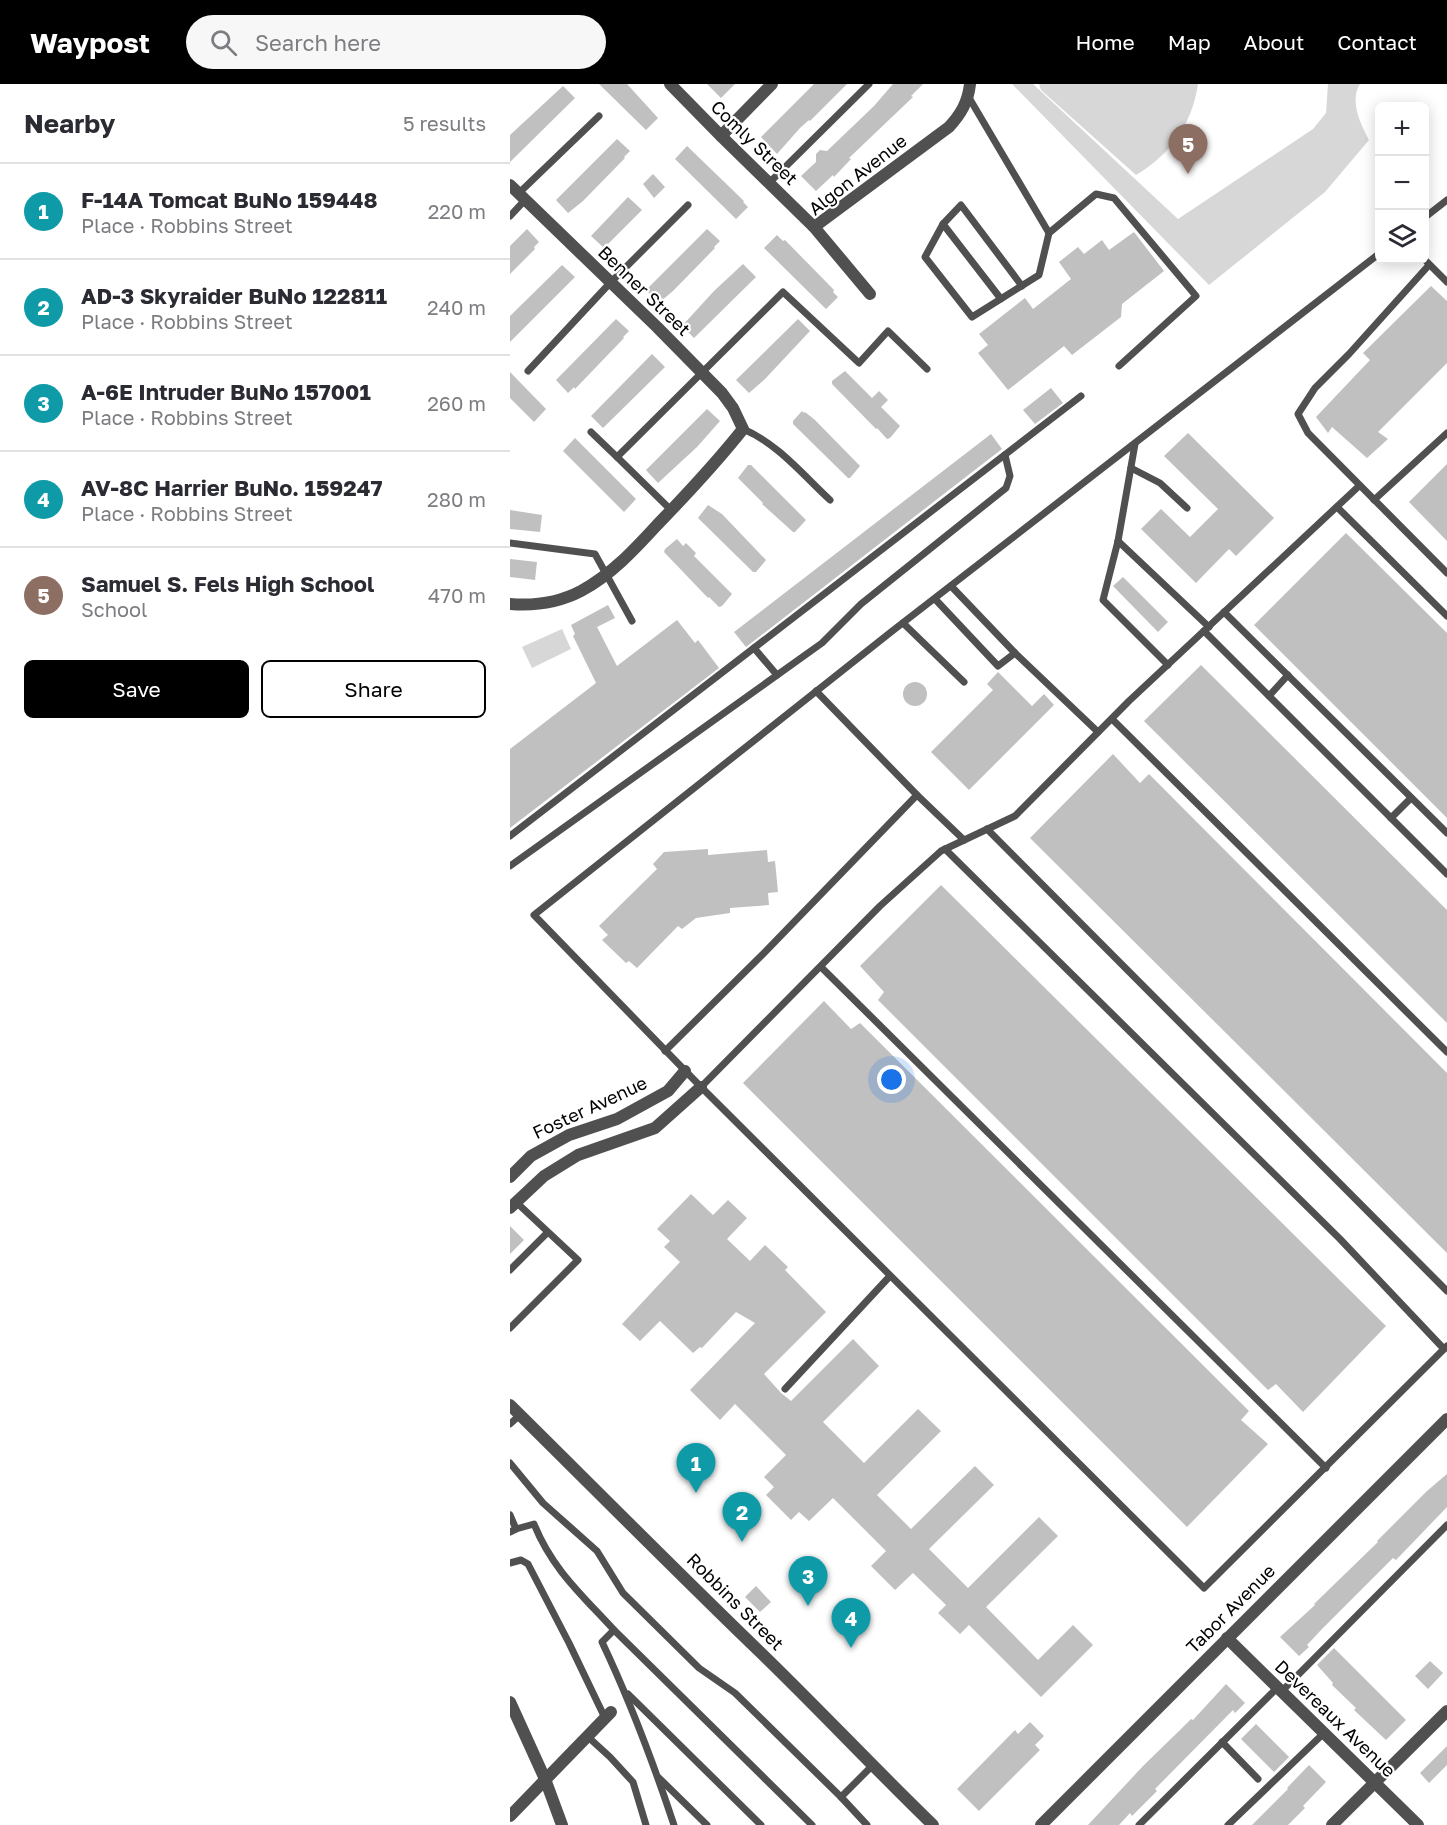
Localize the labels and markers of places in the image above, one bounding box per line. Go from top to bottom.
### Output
pin: 5 [1168,124,1208,174]
pin: 1 [676,1444,716,1493]
pin: 2 [722,1492,762,1542]
pin: 3 [788,1556,828,1606]
pin: 4 [832,1598,870,1648]

